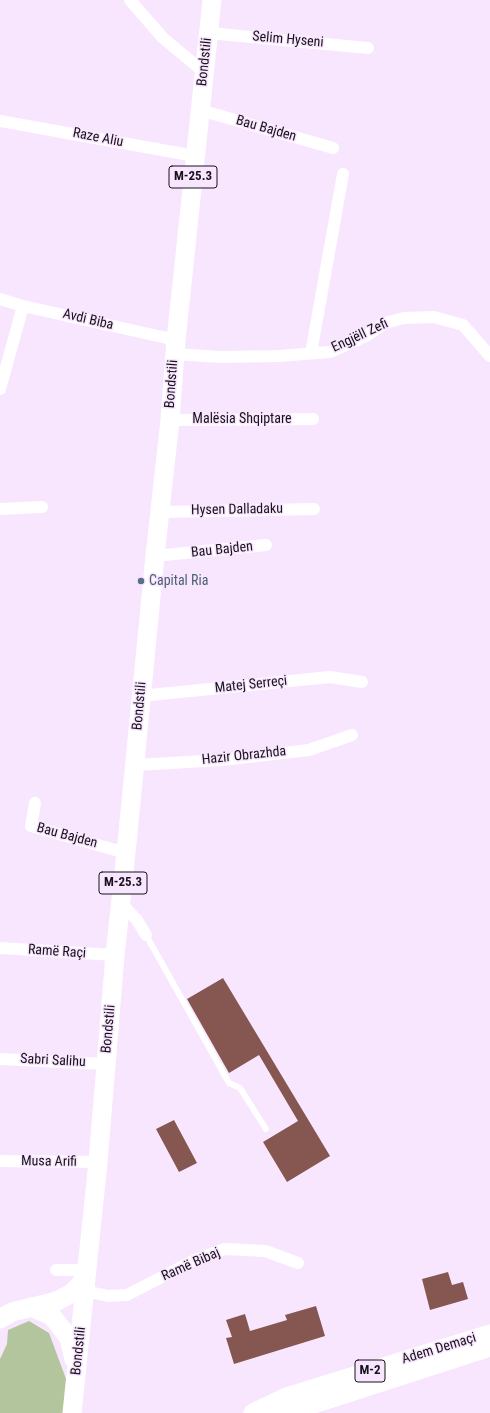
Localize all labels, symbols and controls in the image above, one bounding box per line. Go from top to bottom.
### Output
street label: Selim Hyseni [252,29,324,51]
street label: Bondstili [194,37,216,87]
street label: Bau Bajden [234,112,298,146]
street label: Raze Aliu [71,125,125,151]
road number: M-25.3 [169,166,217,188]
street label: Avdi Biba [61,306,115,334]
street label: Engjëll Zefi [329,316,391,356]
street label: Bondstili [162,359,182,409]
street label: Malësia Shqiptare [192,411,292,427]
street label: Hysen Dalladaku [191,501,283,519]
street label: Bau Bajden [190,538,254,562]
place label: Capital Ria [149,573,208,589]
marker: Capital Ria [136,576,146,586]
street label: Matej Serreçi [214,673,288,697]
street label: Bondstili [130,681,150,731]
street label: Hazir Obrazhda [201,743,287,769]
street label: Bau Bajden [35,820,99,852]
road number: M-25.3 [99,872,147,894]
street label: Ramë Raçi [27,942,87,962]
street label: Bondstili [99,1004,119,1054]
street label: Sabri Salihu [20,1051,86,1071]
street label: Musa Arifi [21,1153,77,1171]
street label: Ramë Bibaj [159,1245,223,1285]
street label: Bondstili [68,1326,90,1376]
street label: Adem Demaçi [400,1330,478,1368]
road number: M-2 [355,1360,385,1382]

